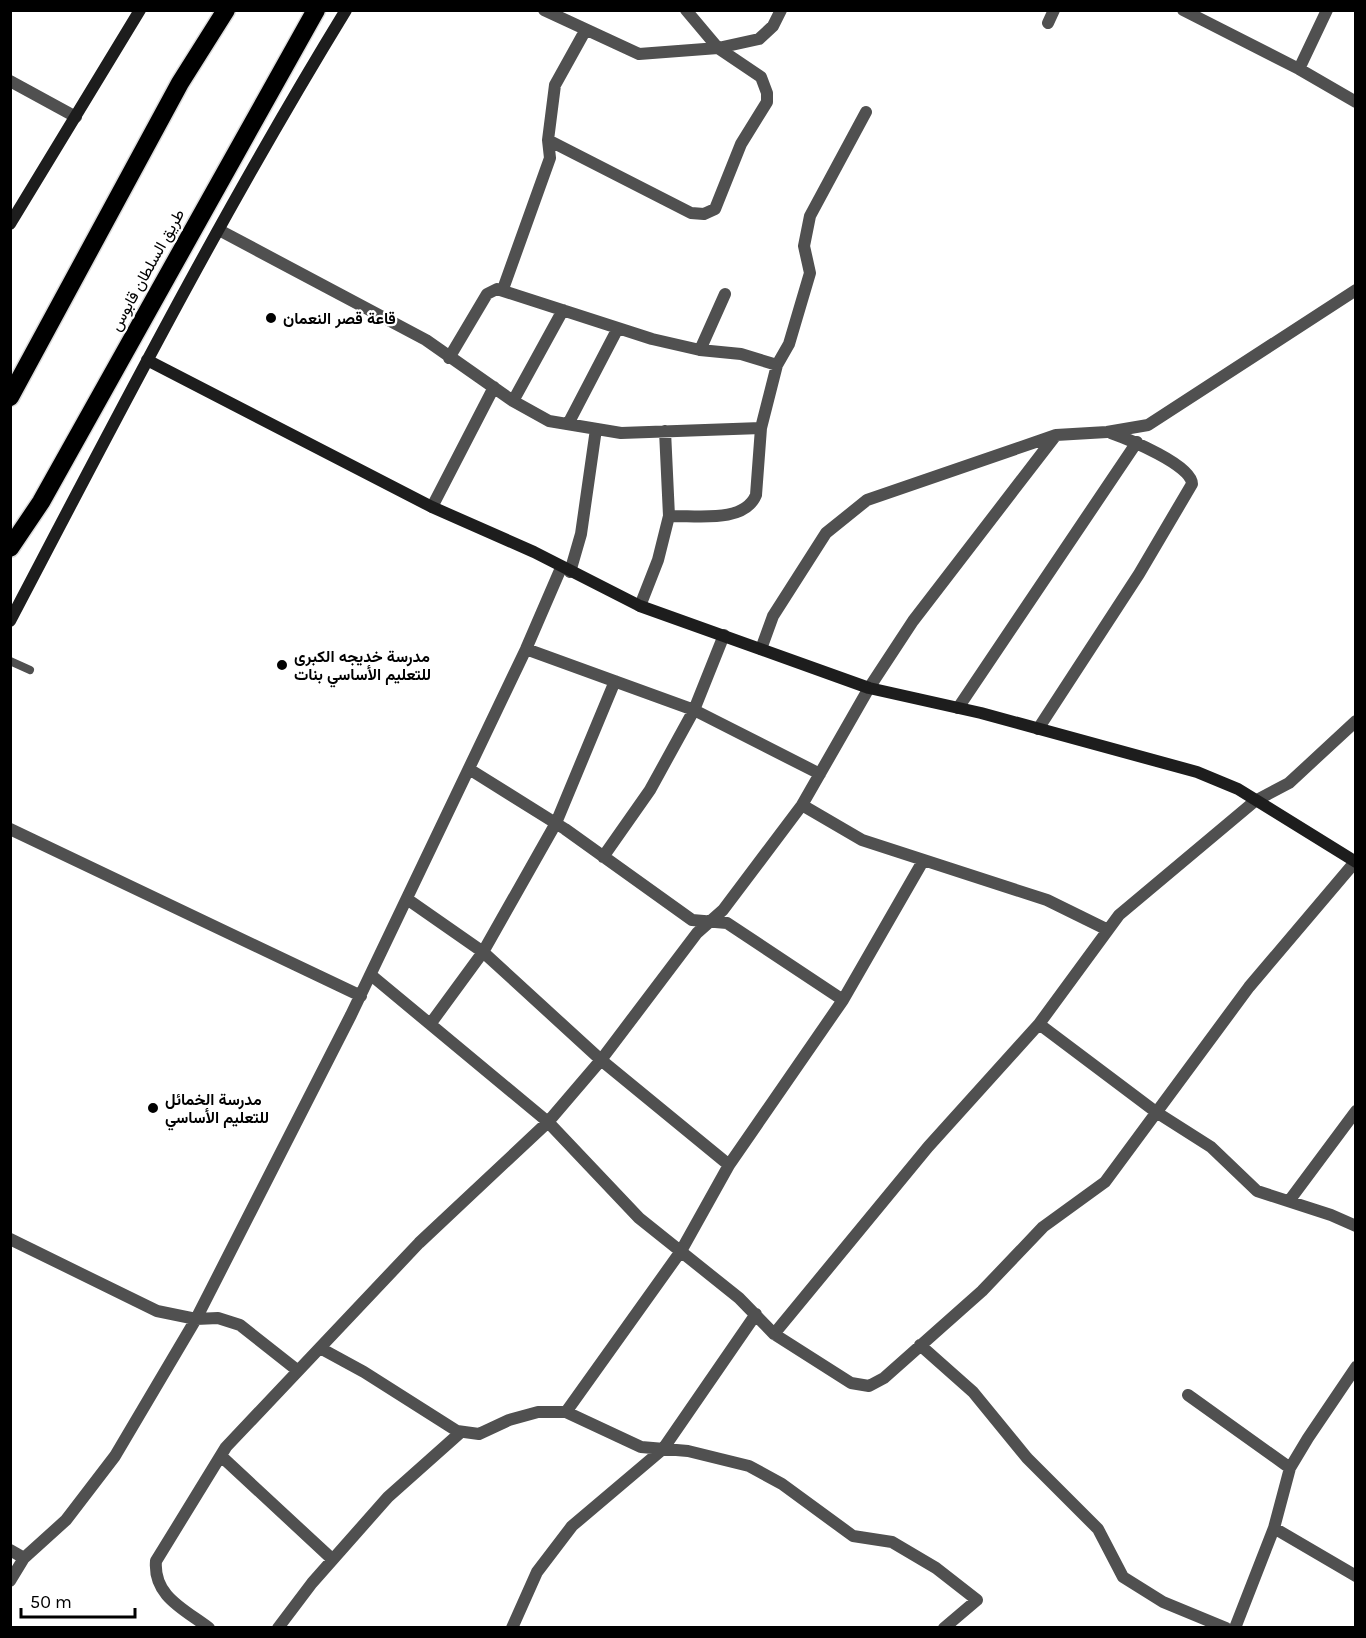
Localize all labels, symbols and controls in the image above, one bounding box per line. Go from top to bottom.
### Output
street label: طريق السلطان قابوس [106,206,189,335]
place label: قاعة قصر النعمان [283,309,396,329]
marker: قاعة قصر النعمان [264,311,278,325]
place label: مدرسة خديجه الكبرى للتعليم الأساسي بنات [294,647,431,688]
marker: مدرسة خديجه الكبرى للتعليم الأساسي بنات [275,658,289,672]
place label: مدرسة الخمائل للتعليم الأساسي [165,1090,269,1131]
marker: مدرسة الخمائل للتعليم الأساسي [146,1101,160,1115]
scale bar [21,1581,135,1619]
text: 50 m [30,1591,72,1613]

